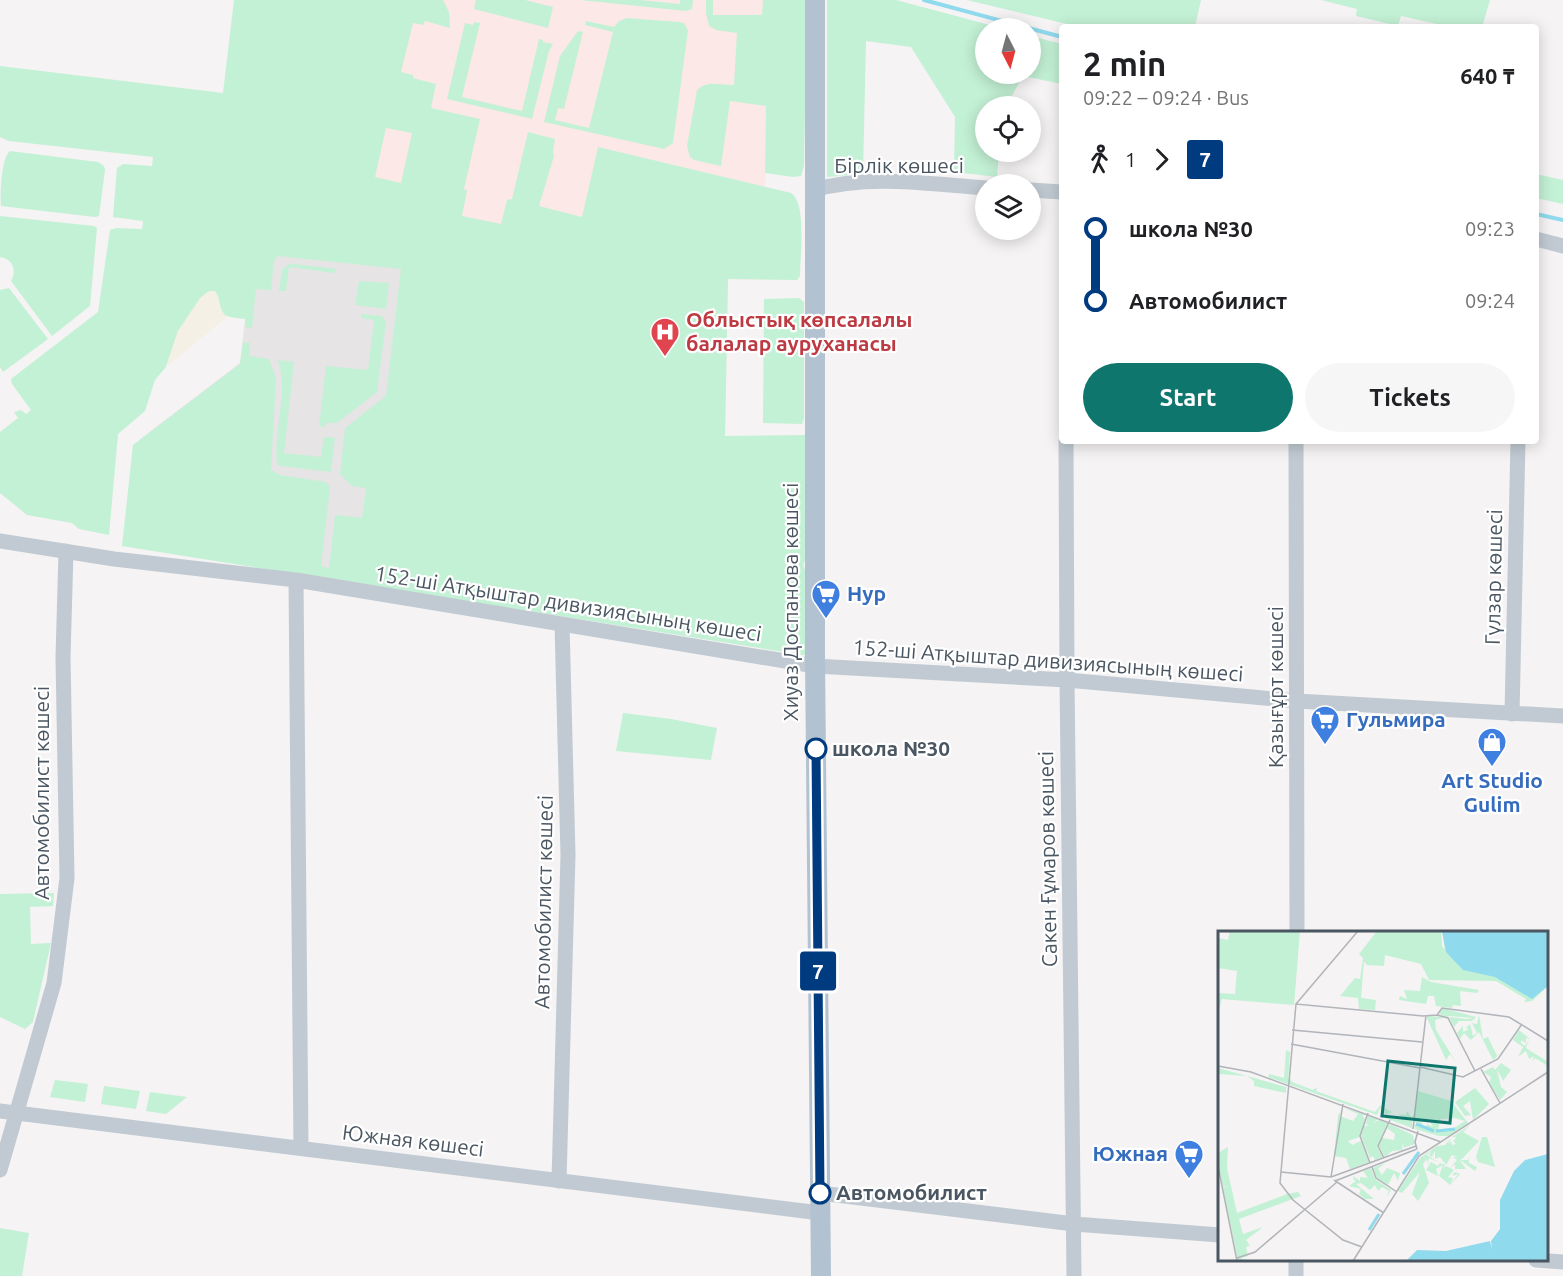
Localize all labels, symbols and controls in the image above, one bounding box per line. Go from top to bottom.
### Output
north arrow [975,18,1041,84]
map controls [975,18,1041,240]
text: 2 min [1083,45,1166,82]
text: 640 ₸ [1460,63,1515,88]
text: 09:22 – 09:24 · Bus [1083,86,1249,109]
button: locate [975,96,1041,162]
icon: walk [1083,143,1116,176]
icon: forward [1145,143,1178,176]
text: 7 [1199,147,1211,171]
text: 1 [1125,148,1136,171]
street label: Бірлік көшесі [834,153,964,177]
button: layers [975,174,1041,240]
text: школа №30 [1129,216,1253,241]
text: 09:23 [1465,217,1515,240]
text: Автомобилист [1129,288,1287,313]
text: 09:24 [1465,289,1515,312]
place label: Облыстық көпсалалы балалар ауруханасы [686,307,912,355]
hospital icon: Облыстық көпсалалы балалар ауруханасы [649,316,681,358]
button: Start [1083,363,1293,432]
button: Tickets [1305,363,1515,432]
street label: Хиуаз Доспанова көшесі [778,483,802,721]
street label: Гүлзар көшесі [1480,509,1506,645]
street label: 152-ші Атқыштар дивизиясының көшесі [373,561,763,645]
supermarket icon: Нур [810,578,842,620]
place label: Нур [847,581,886,605]
street label: Қазығұрт көшесі [1263,606,1287,768]
street label: 152-ші Атқыштар дивизиясының көшесі [852,634,1244,686]
street label: Автомобилист көшесі [29,686,53,900]
supermarket icon: Гульмира [1309,704,1341,746]
place label: Гульмира [1346,707,1446,731]
shop icon: Art Studio Gulim [1476,726,1508,768]
place label: школа №30 [832,736,950,760]
marker: школа №30 [805,738,827,760]
street label: Сакен Ғұмаров көшесі [1033,751,1061,967]
place label: Art Studio Gulim [1441,768,1543,816]
street label: Автомобилист көшесі [529,795,557,1009]
inset map [1218,931,1548,1261]
line badge: 7 [798,952,838,990]
text: 7 [812,959,824,983]
street label: Южная көшесі [341,1119,485,1161]
supermarket icon: Южная [1173,1138,1205,1180]
place label: Южная [1093,1141,1168,1165]
place label: Автомобилист [836,1180,987,1204]
marker: Автомобилист [809,1182,831,1204]

